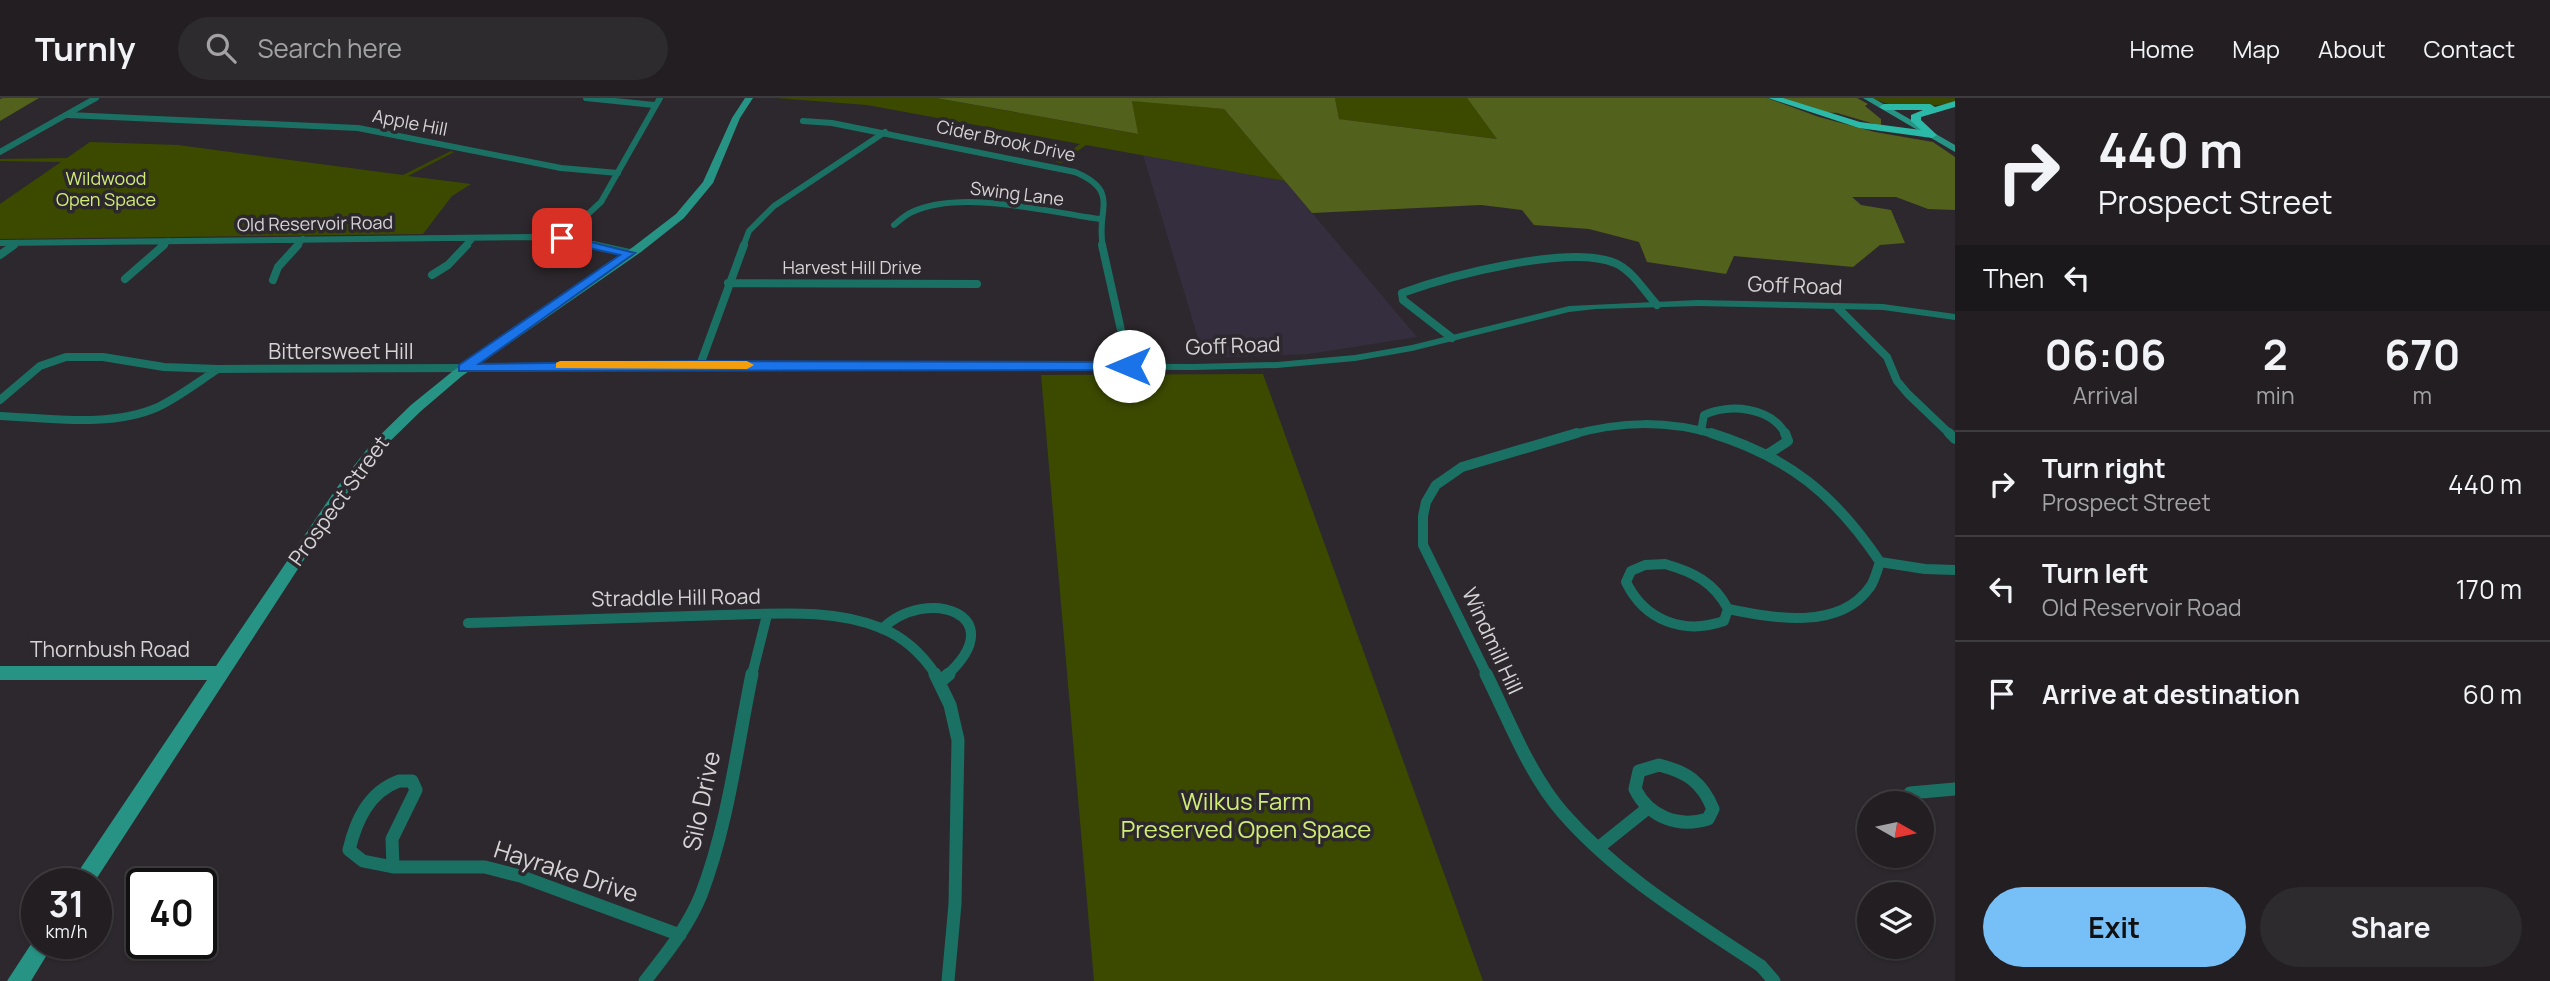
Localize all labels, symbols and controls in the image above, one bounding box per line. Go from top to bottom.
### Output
search box [178,17,668,80]
text: Turnly [35,26,136,71]
icon: search [202,29,240,67]
text: Search here [258,30,402,66]
text: Home [2129,32,2194,65]
text: Map [2232,32,2280,65]
text: About [2318,32,2386,65]
text: Contact [2424,32,2515,65]
street label: Apple Hill [371,103,450,141]
street label: Cider Brook Drive [934,114,1078,166]
text: 440 m [2098,116,2243,183]
icon: right [1983,126,2074,217]
park label: Wildwood Open Space [56,166,156,211]
street label: Swing Lane [969,175,1065,211]
text: Prospect Street [2098,180,2333,224]
pin [532,208,592,268]
street label: Old Reservoir Road [237,210,393,236]
icon: arrive [543,219,581,257]
street label: Harvest Hill Drive [783,255,922,279]
icon: left [2058,259,2096,297]
text: Then [1983,260,2044,296]
street label: Goff Road [1747,269,1843,301]
text: 06:06 [2045,325,2166,383]
text: 2 [2263,325,2288,383]
text: 670 [2384,325,2460,383]
position arrow [1092,329,1166,403]
street label: Goff Road [1185,329,1281,361]
street label: Bittersweet Hill [268,337,414,365]
text: Arrival [2073,379,2138,411]
text: min [2256,379,2295,411]
text: m [2413,379,2432,411]
street label: Prospect Street [282,430,395,571]
text: Turn right [2042,450,2166,486]
icon: right [1983,465,2021,503]
text: 440 m [2448,466,2522,502]
text: Prospect Street [2042,486,2211,518]
text: Turn left [2042,555,2149,591]
icon: left [1983,570,2021,608]
text: 170 m [2456,571,2522,607]
street label: Straddle Hill Road [591,582,761,612]
street label: Windmill Hill [1456,583,1530,699]
text: Old Reservoir Road [2042,591,2242,623]
street label: Thornbush Road [30,635,190,663]
icon: arrive [1983,675,2021,713]
text: Arrive at destination [2042,676,2300,712]
text: 60 m [2463,676,2522,712]
street label: Silo Drive [674,748,727,854]
park label: Wilkus Farm Preserved Open Space [1121,784,1371,845]
north arrow [1857,791,1934,868]
map controls [1857,791,1934,959]
street label: Hayrake Drive [490,832,643,909]
speed limit sign: 40 [126,868,217,959]
text: 31 [49,880,84,928]
button: layers [1857,882,1934,959]
button: Exit [1983,887,2246,967]
button: Share [2260,887,2522,967]
text: km/h [46,919,87,943]

